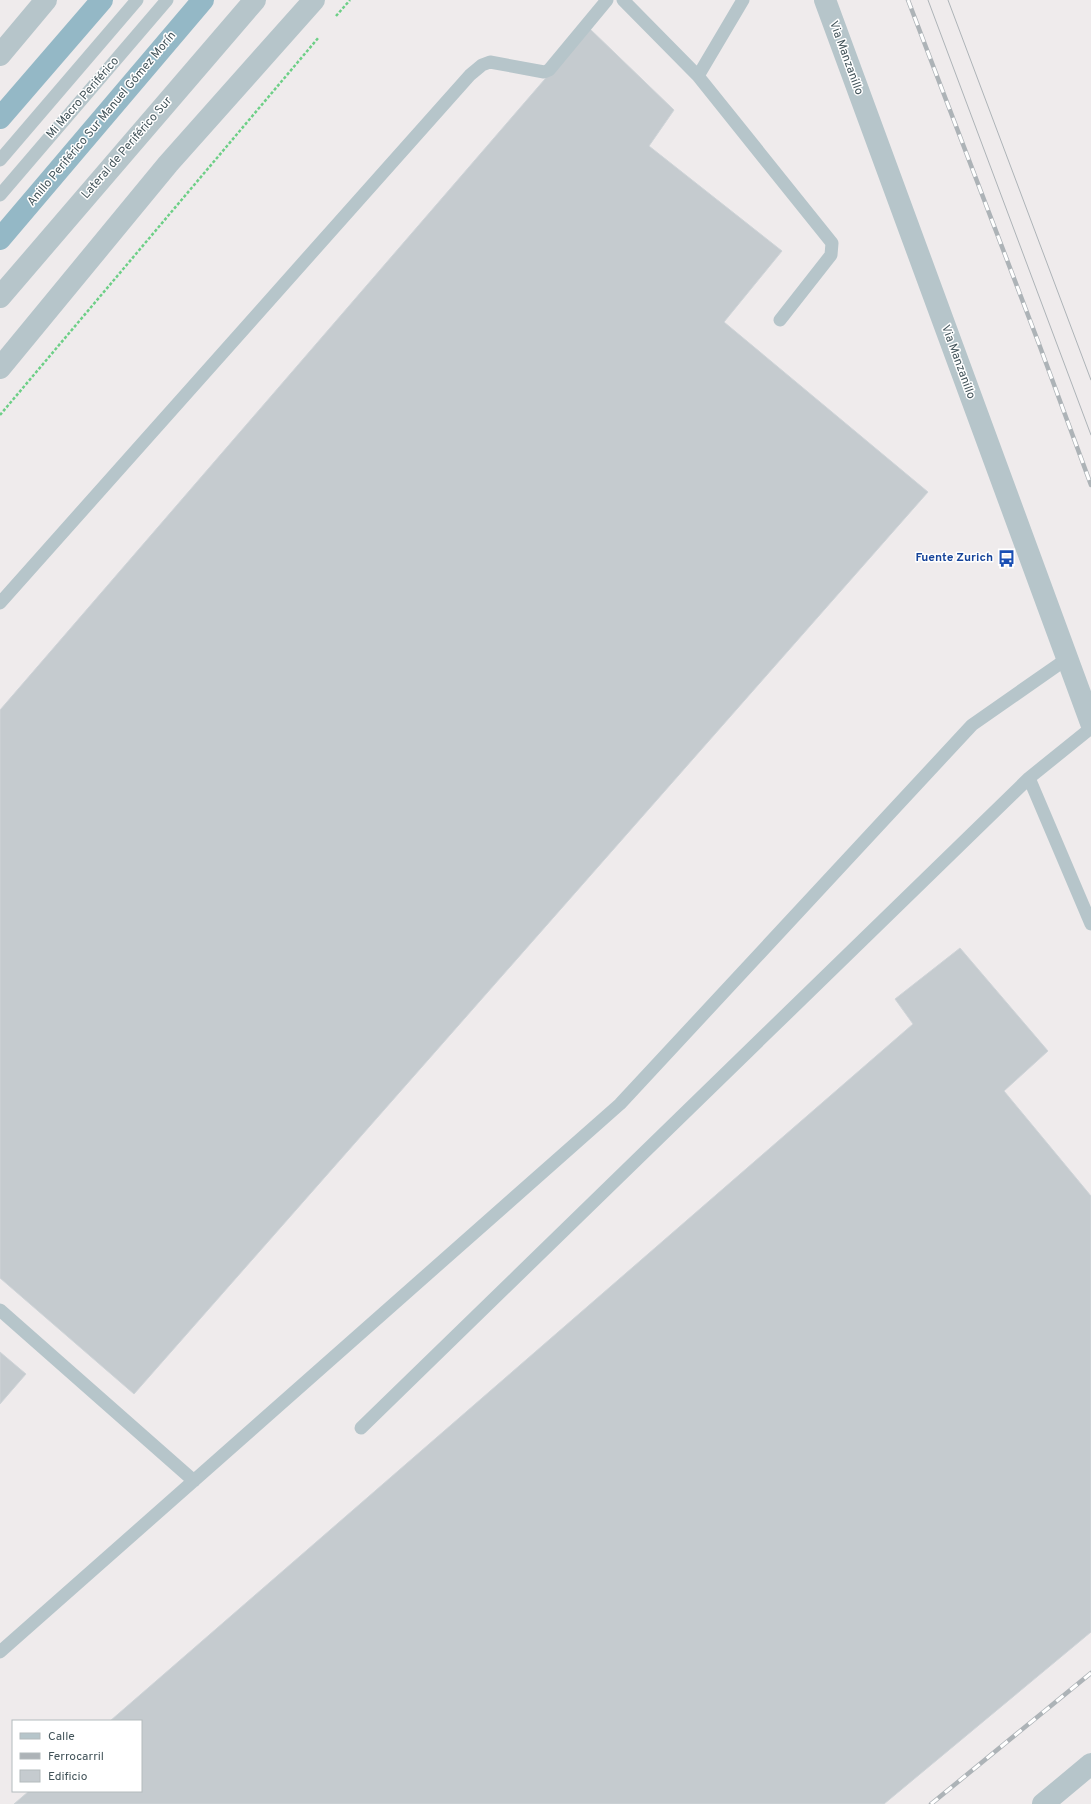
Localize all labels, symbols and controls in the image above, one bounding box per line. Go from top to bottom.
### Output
street label: Via Manzanillo [825,19,867,98]
street label: Anillo Periférico Sur Manuel Gómez Morín [24,28,180,210]
street label: Mi Macro Periférico [43,53,123,142]
street label: Lateral de Periférico Sur [78,93,176,202]
street label: Via Manzanillo [937,323,979,402]
bus stop icon: Fuente Zurich [996,548,1016,568]
place label: Fuente Zurich [916,550,993,566]
legend [12,1720,142,1792]
text: Calle [48,1729,75,1745]
text: Ferrocarril [48,1749,104,1765]
text: Edificio [48,1769,88,1785]

